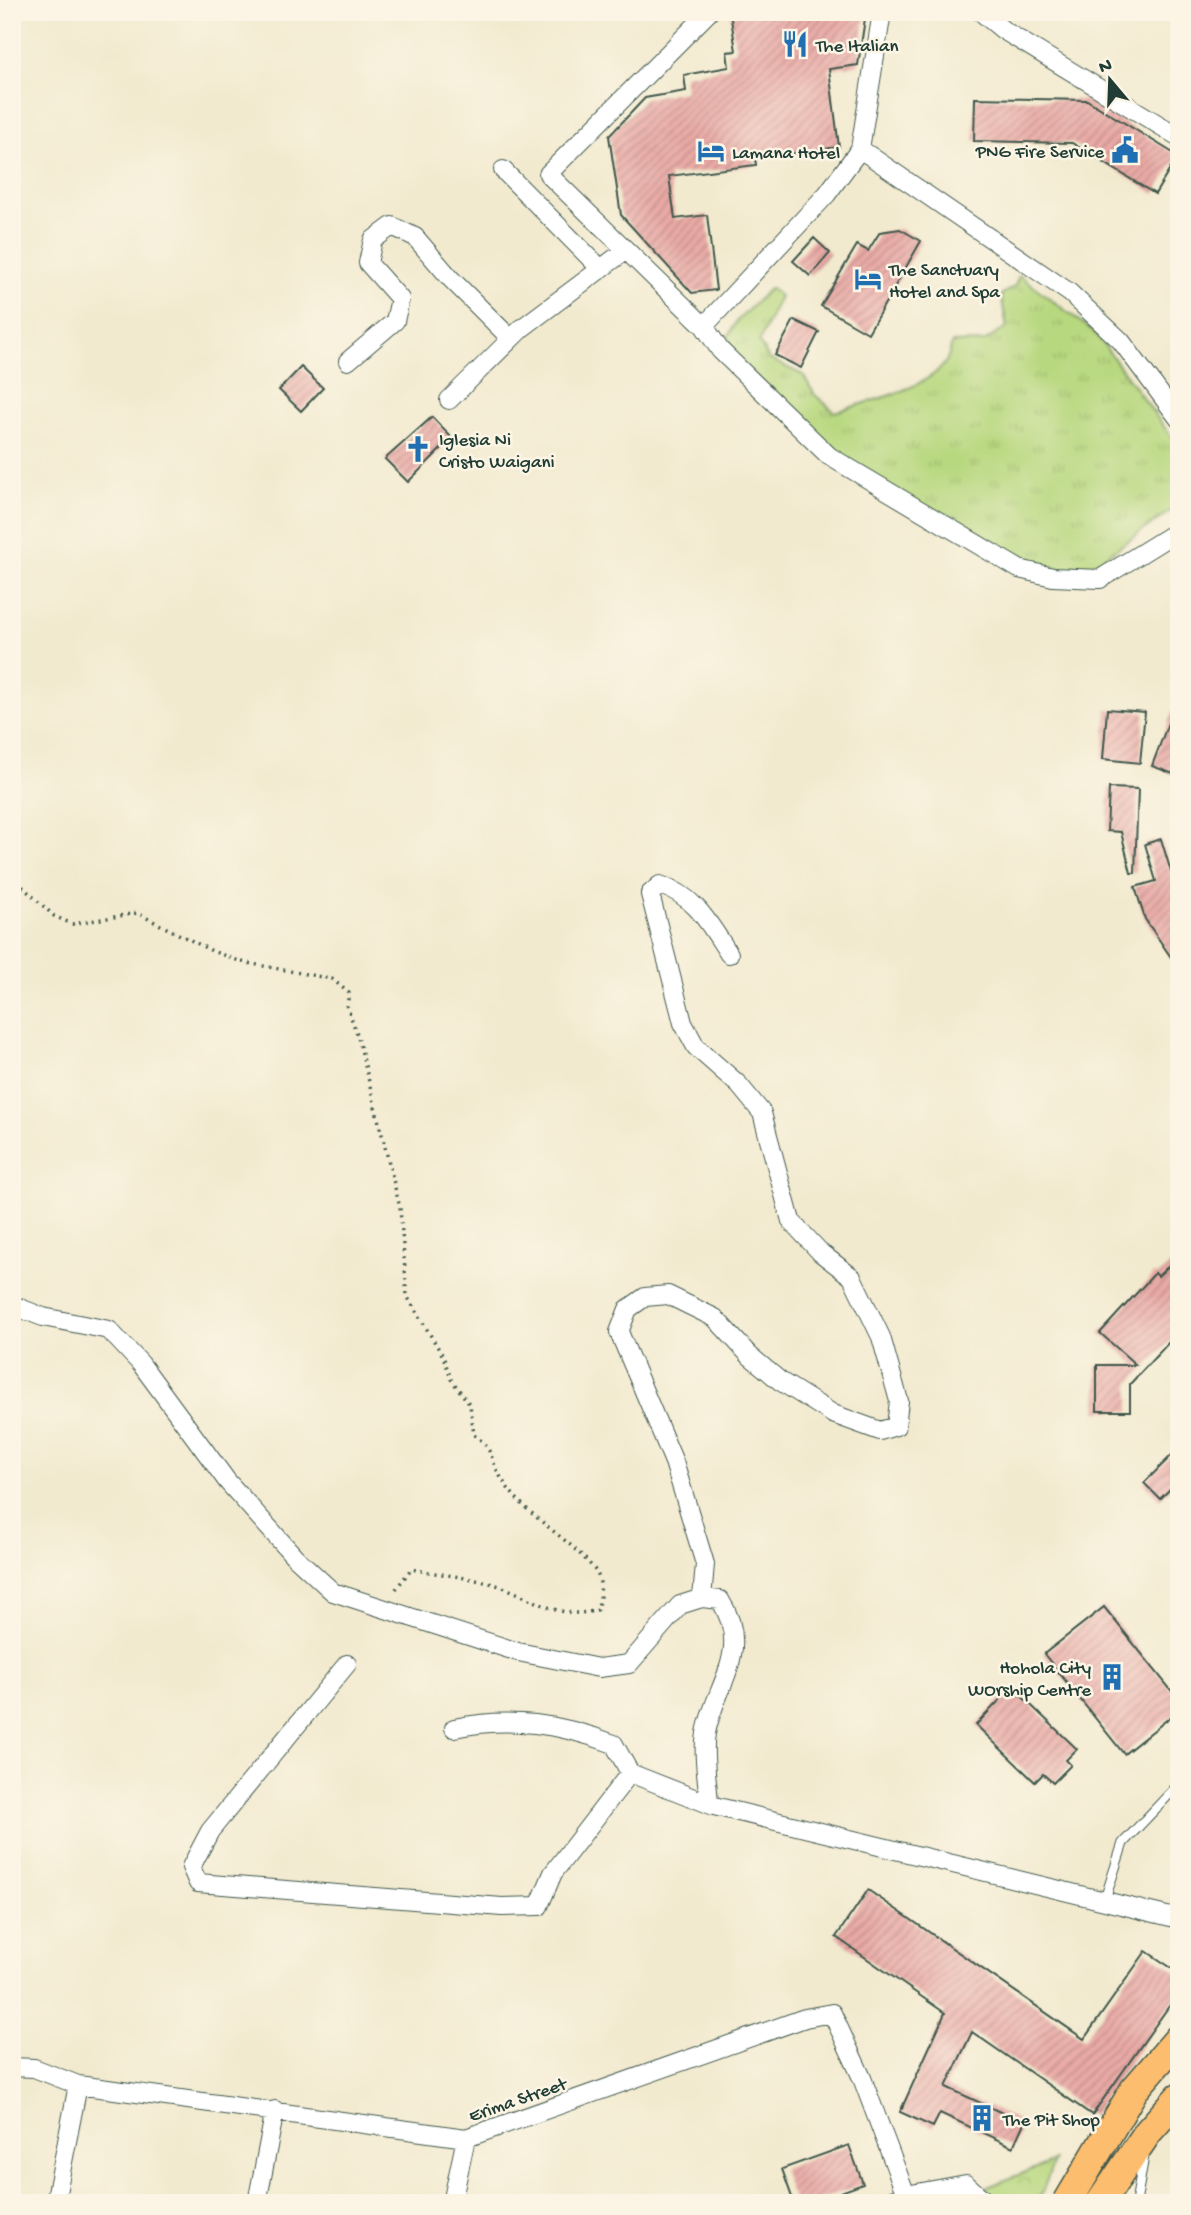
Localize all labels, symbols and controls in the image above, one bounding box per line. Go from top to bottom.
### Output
restaurant icon: The Italian [780,29,810,59]
place label: The Italian [815,36,899,59]
north arrow [1076,46,1146,116]
text: N [1096,54,1115,80]
public building icon: PNG Fire Service [1110,135,1140,165]
hotel icon: Lamana Hotel [696,136,726,166]
place label: PNG Fire Service [975,142,1104,165]
place label: Lamana Hotel [732,143,840,166]
place label: The Sanctuary Hotel and Spa [888,260,1001,305]
hotel icon: The Sanctuary Hotel and Spa [853,264,883,294]
place label: Iglesia Ni Cristo Waigani [439,430,555,475]
church icon: Iglesia Ni Cristo Waigani [403,434,433,464]
place label: Hohola City WOrship Centre [968,1658,1092,1703]
building icon: Hohola City WOrship Centre [1097,1662,1127,1692]
street label: Erima Street [466,2073,572,2129]
building icon: The Pit Shop [967,2103,997,2133]
place label: The Pit Shop [1002,2110,1101,2133]

